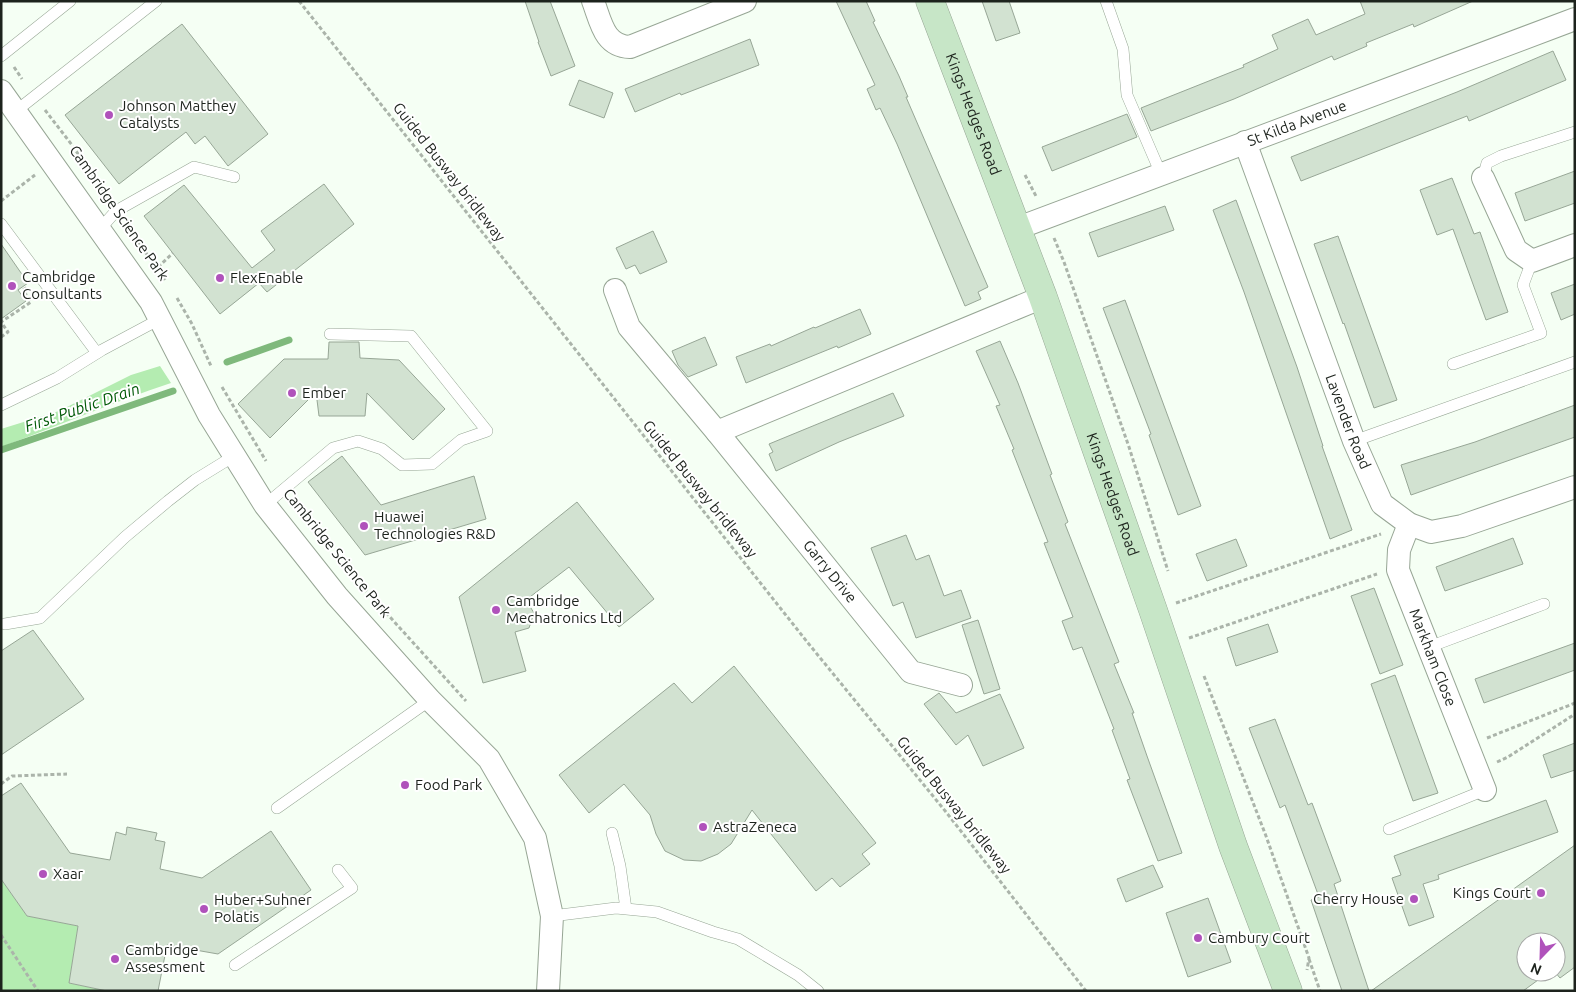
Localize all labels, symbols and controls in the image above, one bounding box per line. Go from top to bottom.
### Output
street label: Kings Hedges Road [943,50,1005,177]
street label: St Kilda Avenue [1245,96,1349,149]
place label: Johnson Matthey Catalysts [119,97,236,131]
street label: Guided Busway bridleway [390,99,509,245]
marker: Johnson Matthey Catalysts [103,109,115,121]
street label: Cambridge Science Park [66,142,173,284]
place label: Cambridge Consultants [22,268,102,302]
place label: FlexEnable [230,269,303,286]
marker: FlexEnable [214,272,226,284]
marker: Cambridge Consultants [6,280,18,292]
street label: Lavender Road [1322,372,1374,472]
water label: First Public Drain [22,379,142,435]
place label: Ember [302,384,346,401]
marker: Ember [286,387,298,399]
street label: Guided Busway bridleway [640,417,761,561]
street label: Kings Hedges Road [1083,430,1142,558]
street label: Cambridge Science Park [280,485,395,621]
place label: Huawei Technologies R&D [374,508,496,542]
marker: Huawei Technologies R&D [358,520,370,532]
street label: Garry Drive [800,537,861,606]
place label: Cambridge Mechatronics Ltd [506,592,622,626]
marker: Cambridge Mechatronics Ltd [490,604,502,616]
street label: Markham Close [1406,606,1460,709]
street label: Guided Busway bridleway [894,733,1015,877]
place label: Food Park [415,776,483,793]
marker: Food Park [399,779,411,791]
place label: AstraZeneca [713,818,797,835]
marker: AstraZeneca [697,821,709,833]
place label: Xaar [53,865,84,882]
marker: Xaar [37,868,49,880]
place label: Kings Court [1453,884,1531,901]
marker: Kings Court [1535,887,1547,899]
place label: Cherry House [1313,890,1404,907]
place label: Huber+Suhner Polatis [214,891,312,925]
marker: Cherry House [1408,893,1420,905]
marker: Huber+Suhner Polatis [198,903,210,915]
place label: Cambury Court [1208,929,1310,946]
marker: Cambury Court [1192,932,1204,944]
north arrow [1516,932,1566,982]
place label: Cambridge Assessment [125,941,205,975]
marker: Cambridge Assessment [109,953,121,965]
text: N [1528,960,1544,978]

